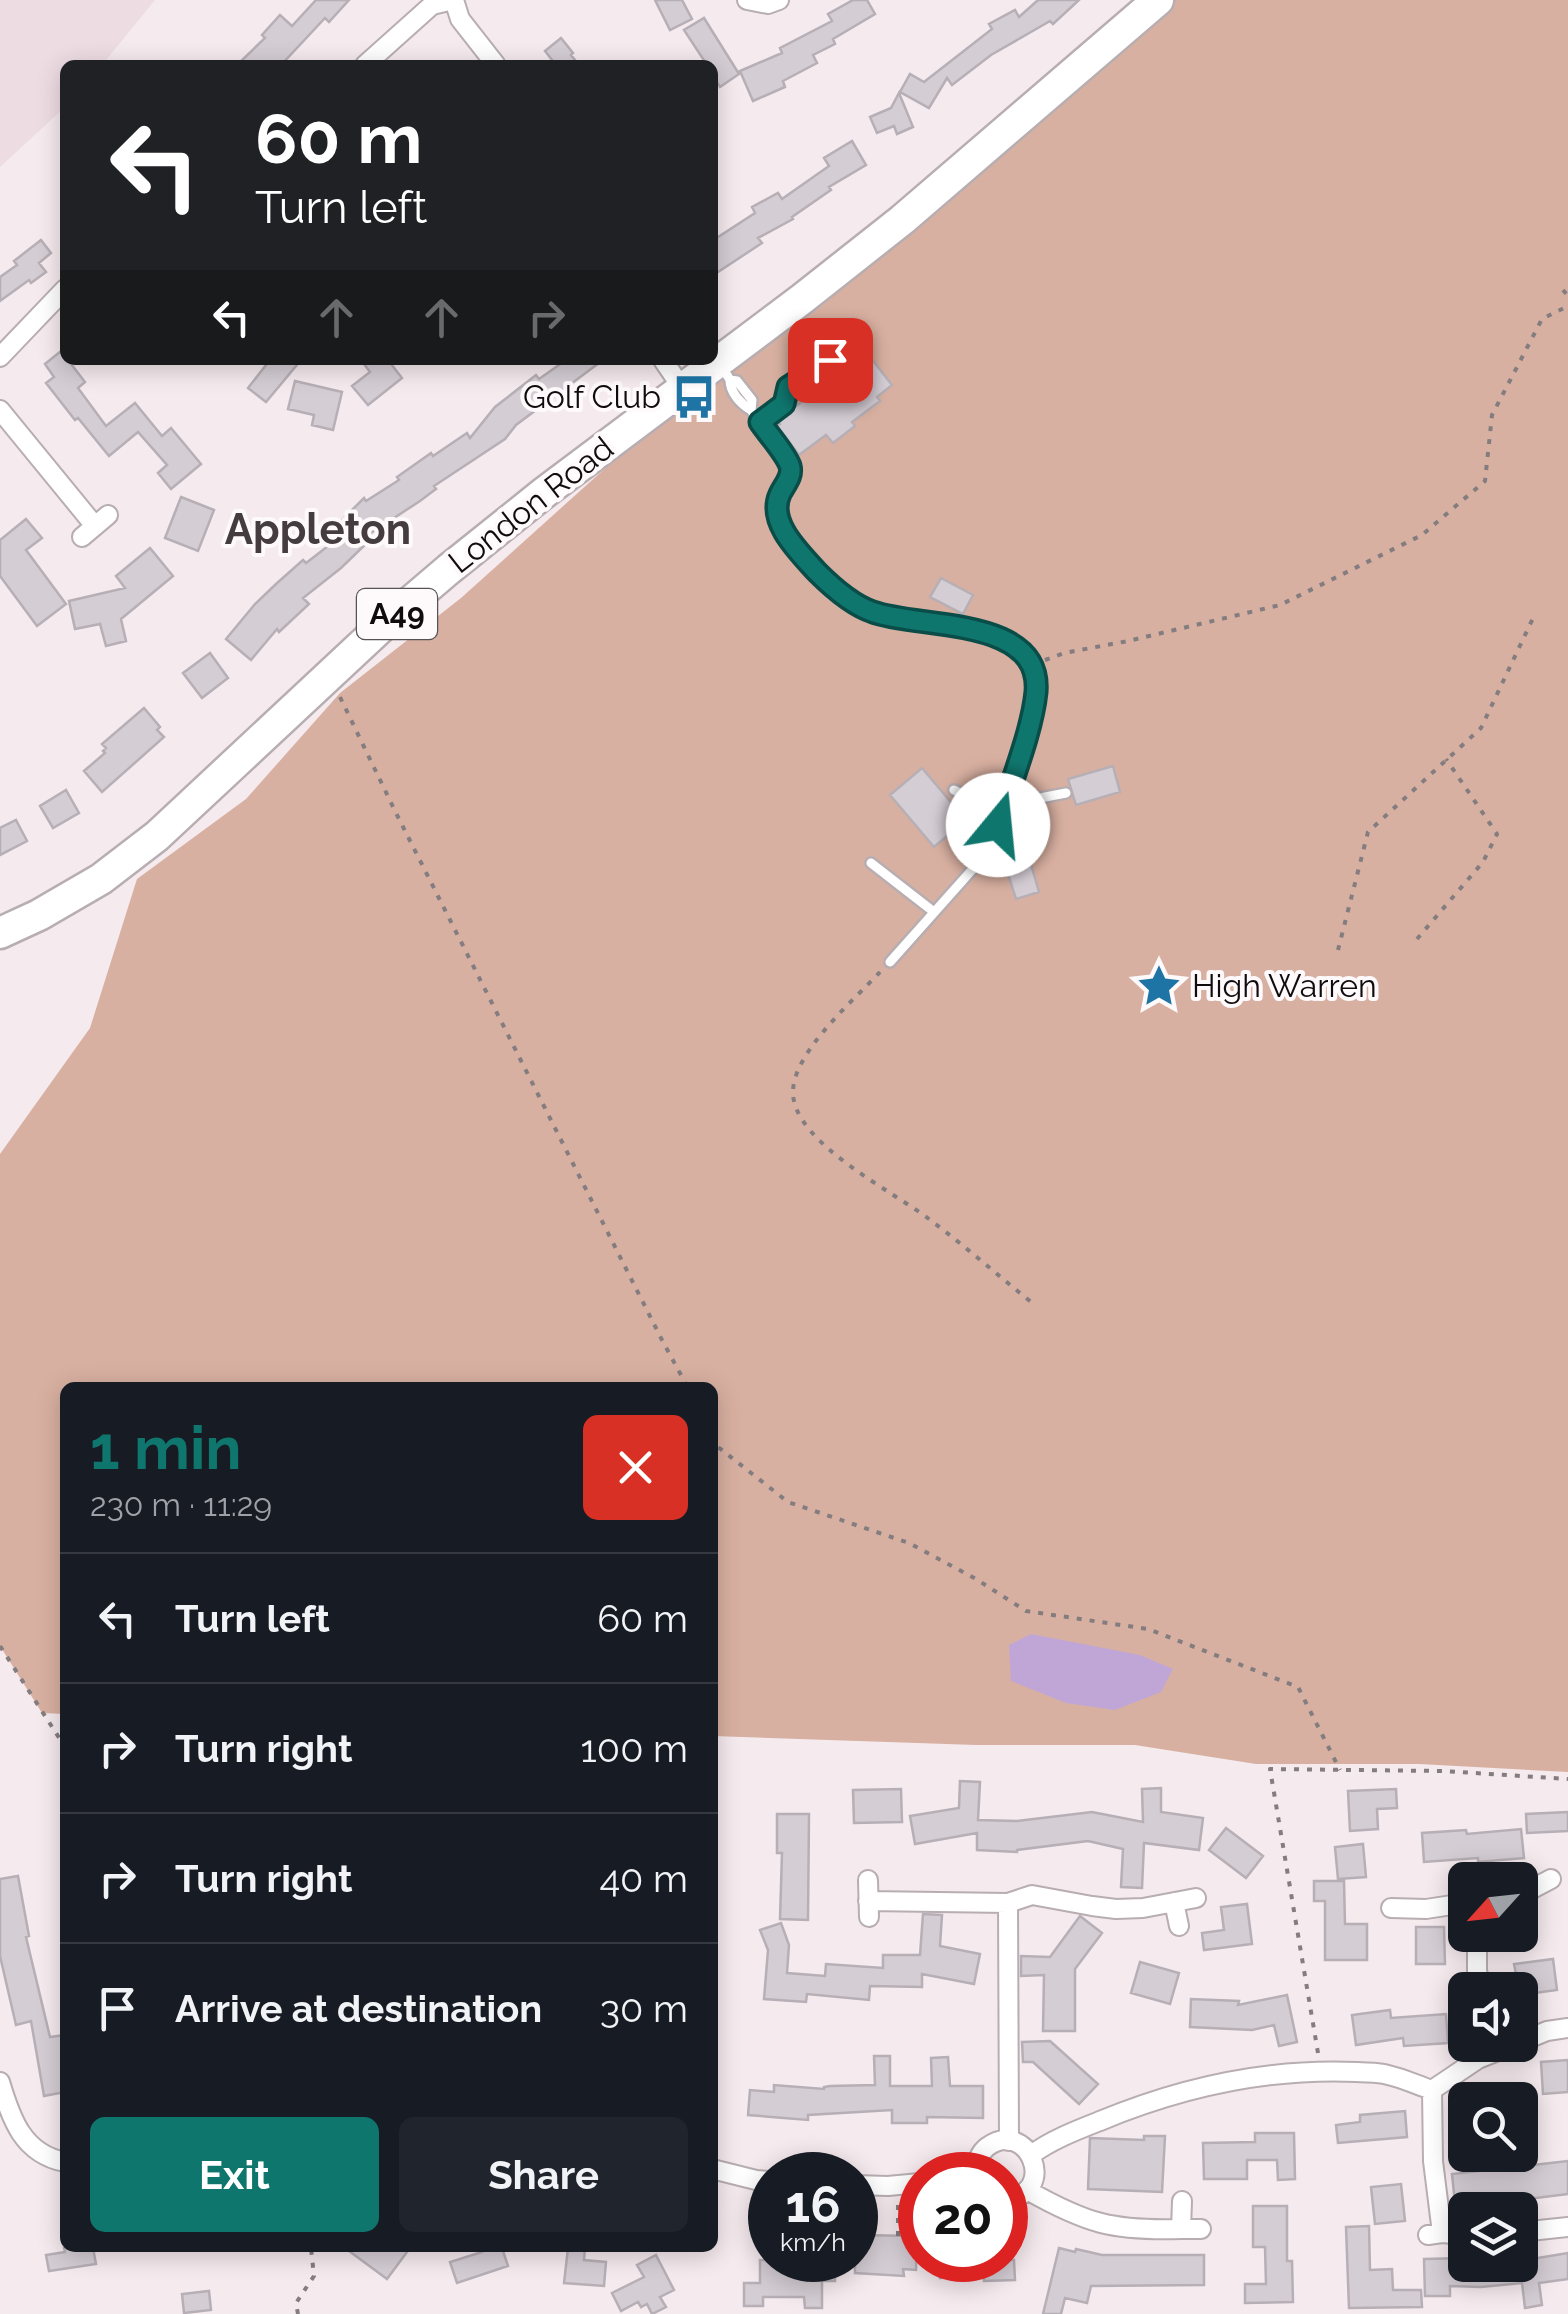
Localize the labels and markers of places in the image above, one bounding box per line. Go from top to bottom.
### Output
pin [788,318,873,403]
bus stop icon: Golf Club [670,373,718,421]
place label: Golf Club [523,378,661,415]
place icon: High Warren [1135,962,1183,1010]
place label: High Warren [1192,967,1377,1004]

